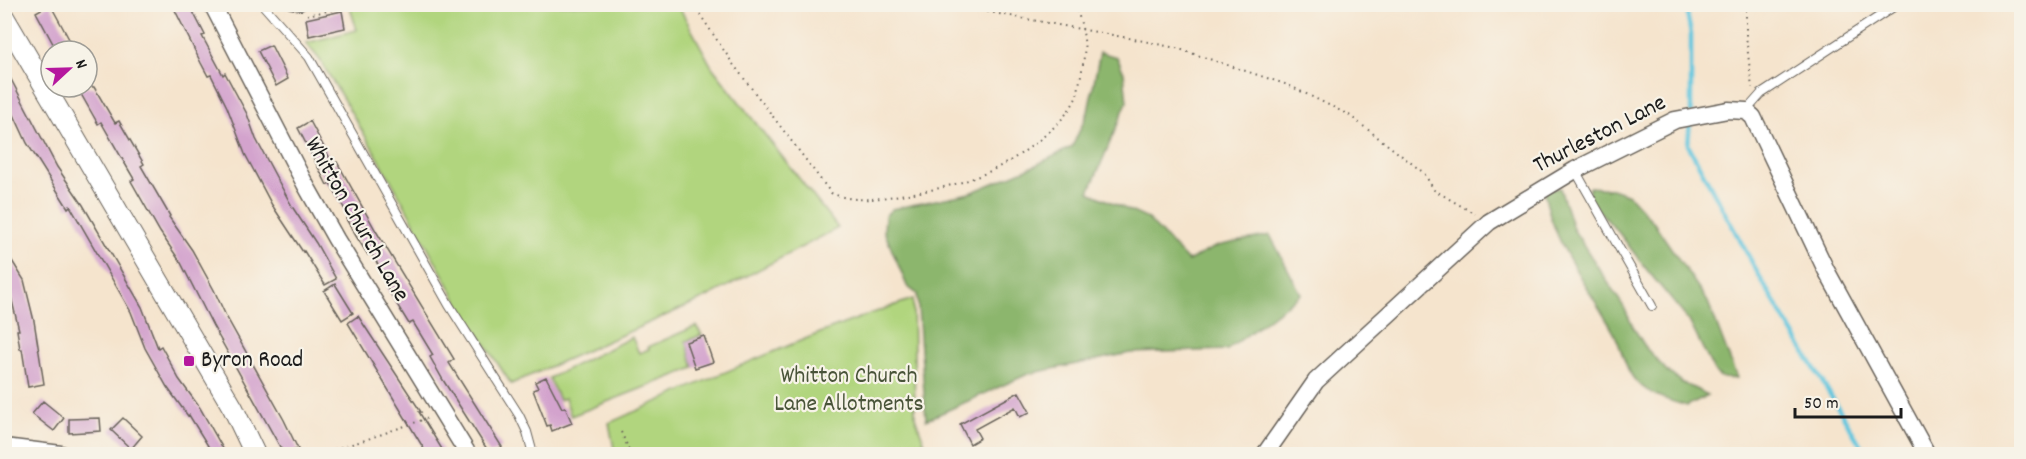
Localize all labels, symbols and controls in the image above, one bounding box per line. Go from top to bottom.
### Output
north arrow [39,39,99,99]
text: N [68,56,93,72]
street label: Thurleston Lane [1528,87,1672,183]
street label: Whitton Church Lane [295,131,417,309]
place label: Byron Road [201,344,303,378]
marker: Byron Road [182,354,196,368]
park label: Whitton Church Lane Allotments [774,360,924,422]
scale bar [1795,381,1902,419]
text: 50 m [1804,392,1839,417]

